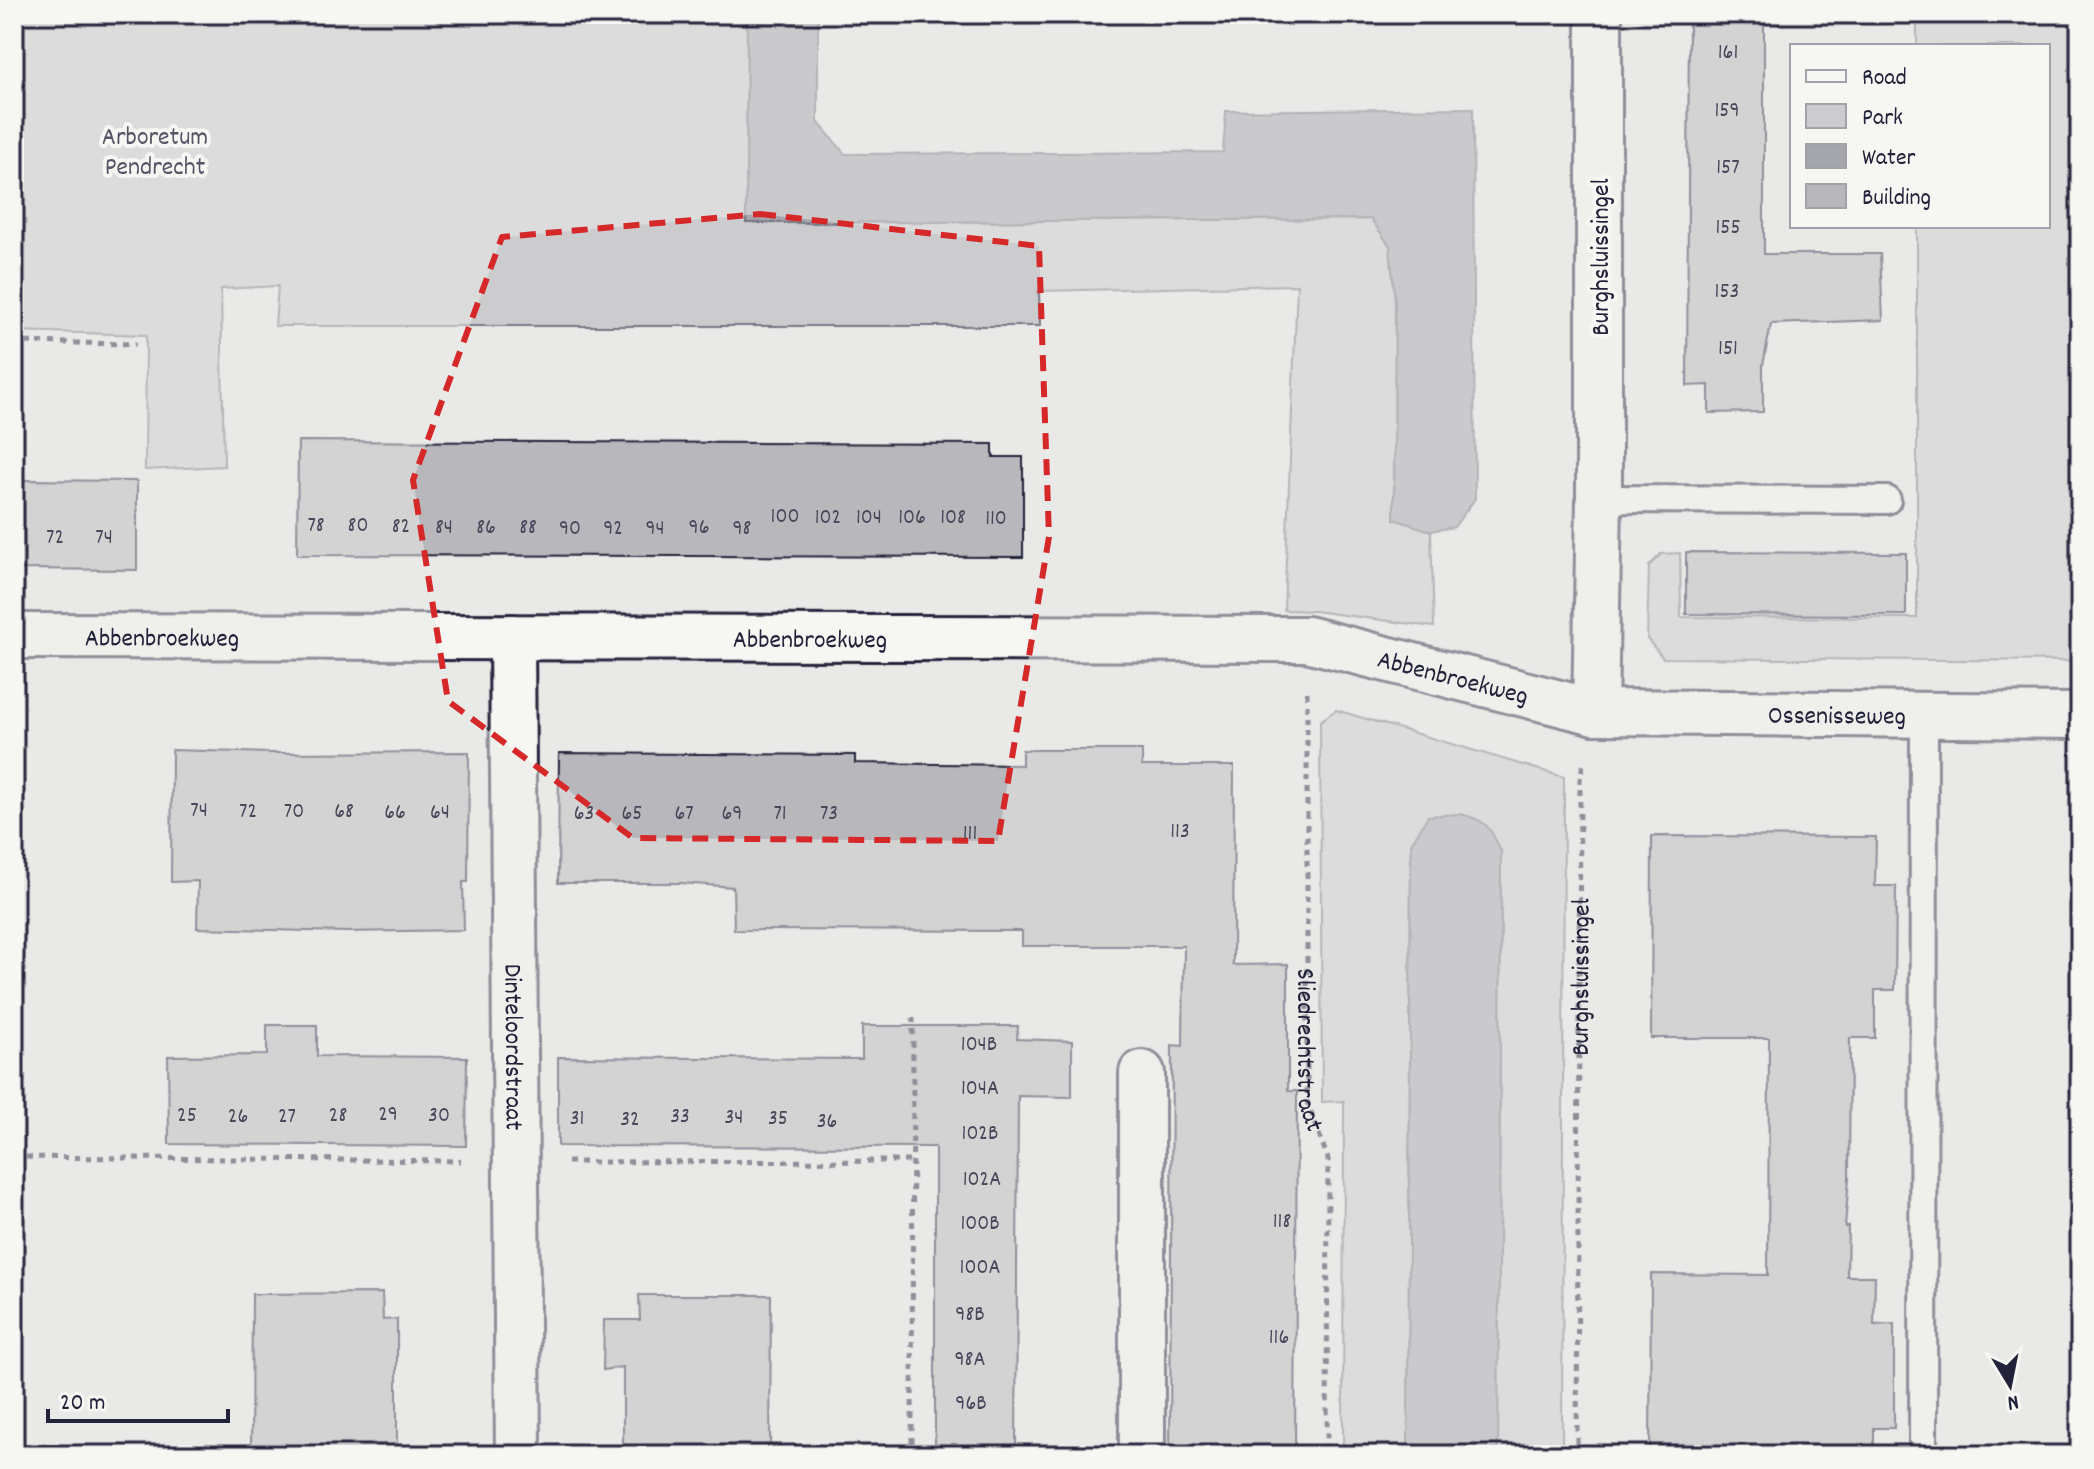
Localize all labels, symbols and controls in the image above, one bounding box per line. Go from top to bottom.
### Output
house number: 161 [1718,38,1738,69]
legend [1790,44,2050,228]
text: Road [1862,62,1907,96]
house number: 159 [1714,96,1740,127]
text: Park [1862,102,1903,136]
park label: Arboretum Pendrecht [102,120,208,187]
text: Water [1862,142,1915,176]
house number: 157 [1716,153,1740,184]
street label: Burghsluissingel [1584,178,1621,336]
text: Building [1862,182,1931,216]
house number: 155 [1715,213,1741,244]
house number: 153 [1715,277,1739,308]
house number: 151 [1718,334,1738,365]
house number: 100 [771,502,799,533]
house number: 102 [815,503,841,534]
house number: 104 [856,503,882,534]
house number: 106 [898,503,926,534]
house number: 108 [940,503,966,534]
house number: 110 [985,504,1007,535]
house number: 78 [307,511,325,542]
house number: 80 [348,511,368,542]
house number: 82 [392,512,410,543]
house number: 84 [435,513,453,544]
house number: 86 [476,513,496,544]
house number: 88 [519,513,537,544]
house number: 96 [689,513,709,544]
house number: 90 [559,514,581,545]
house number: 92 [603,514,623,545]
house number: 94 [645,514,665,545]
house number: 98 [733,514,751,545]
house number: 72 [46,523,64,554]
house number: 74 [95,523,113,554]
street label: Abbenbroekweg [85,621,239,659]
street label: Abbenbroekweg [733,623,887,660]
street label: Abbenbroekweg [1373,643,1532,716]
street label: Ossenisseweg [1768,698,1906,737]
house number: 74 [190,796,208,827]
house number: 72 [239,797,257,828]
house number: 70 [284,797,304,828]
house number: 68 [334,797,354,828]
house number: 66 [384,798,406,829]
house number: 64 [430,798,450,829]
house number: 63 [574,799,594,830]
house number: 65 [622,799,642,830]
house number: 67 [674,799,694,830]
house number: 69 [722,799,742,830]
house number: 71 [773,799,787,830]
house number: 73 [820,799,838,830]
house number: 113 [1170,817,1190,848]
house number: 111 [963,819,977,850]
street label: Burghsluissingel [1564,898,1601,1056]
street label: Dinteloordstraat [492,964,531,1131]
street label: Sliedrechtstraat [1285,968,1332,1138]
house number: 104B [961,1030,997,1061]
house number: 104A [961,1074,999,1105]
house number: 29 [378,1100,398,1131]
house number: 25 [177,1101,197,1132]
house number: 28 [329,1101,347,1132]
house number: 30 [428,1101,450,1132]
house number: 26 [228,1102,248,1133]
house number: 27 [278,1102,296,1133]
house number: 33 [670,1102,690,1133]
house number: 34 [725,1103,743,1134]
house number: 31 [570,1104,584,1135]
house number: 35 [768,1104,788,1135]
house number: 32 [620,1105,640,1136]
house number: 36 [817,1107,837,1138]
house number: 102B [962,1119,998,1150]
house number: 102A [963,1165,1001,1196]
house number: 118 [1273,1207,1291,1238]
house number: 100B [960,1209,1000,1240]
house number: 100A [960,1253,1000,1284]
house number: 98B [955,1300,985,1331]
house number: 116 [1269,1323,1289,1354]
house number: 98A [955,1345,985,1376]
north arrow [1970,1345,2050,1425]
scale bar [48,1373,228,1423]
text: N [2005,1385,2021,1417]
text: 20 m [60,1387,106,1421]
house number: 96B [955,1389,987,1420]

